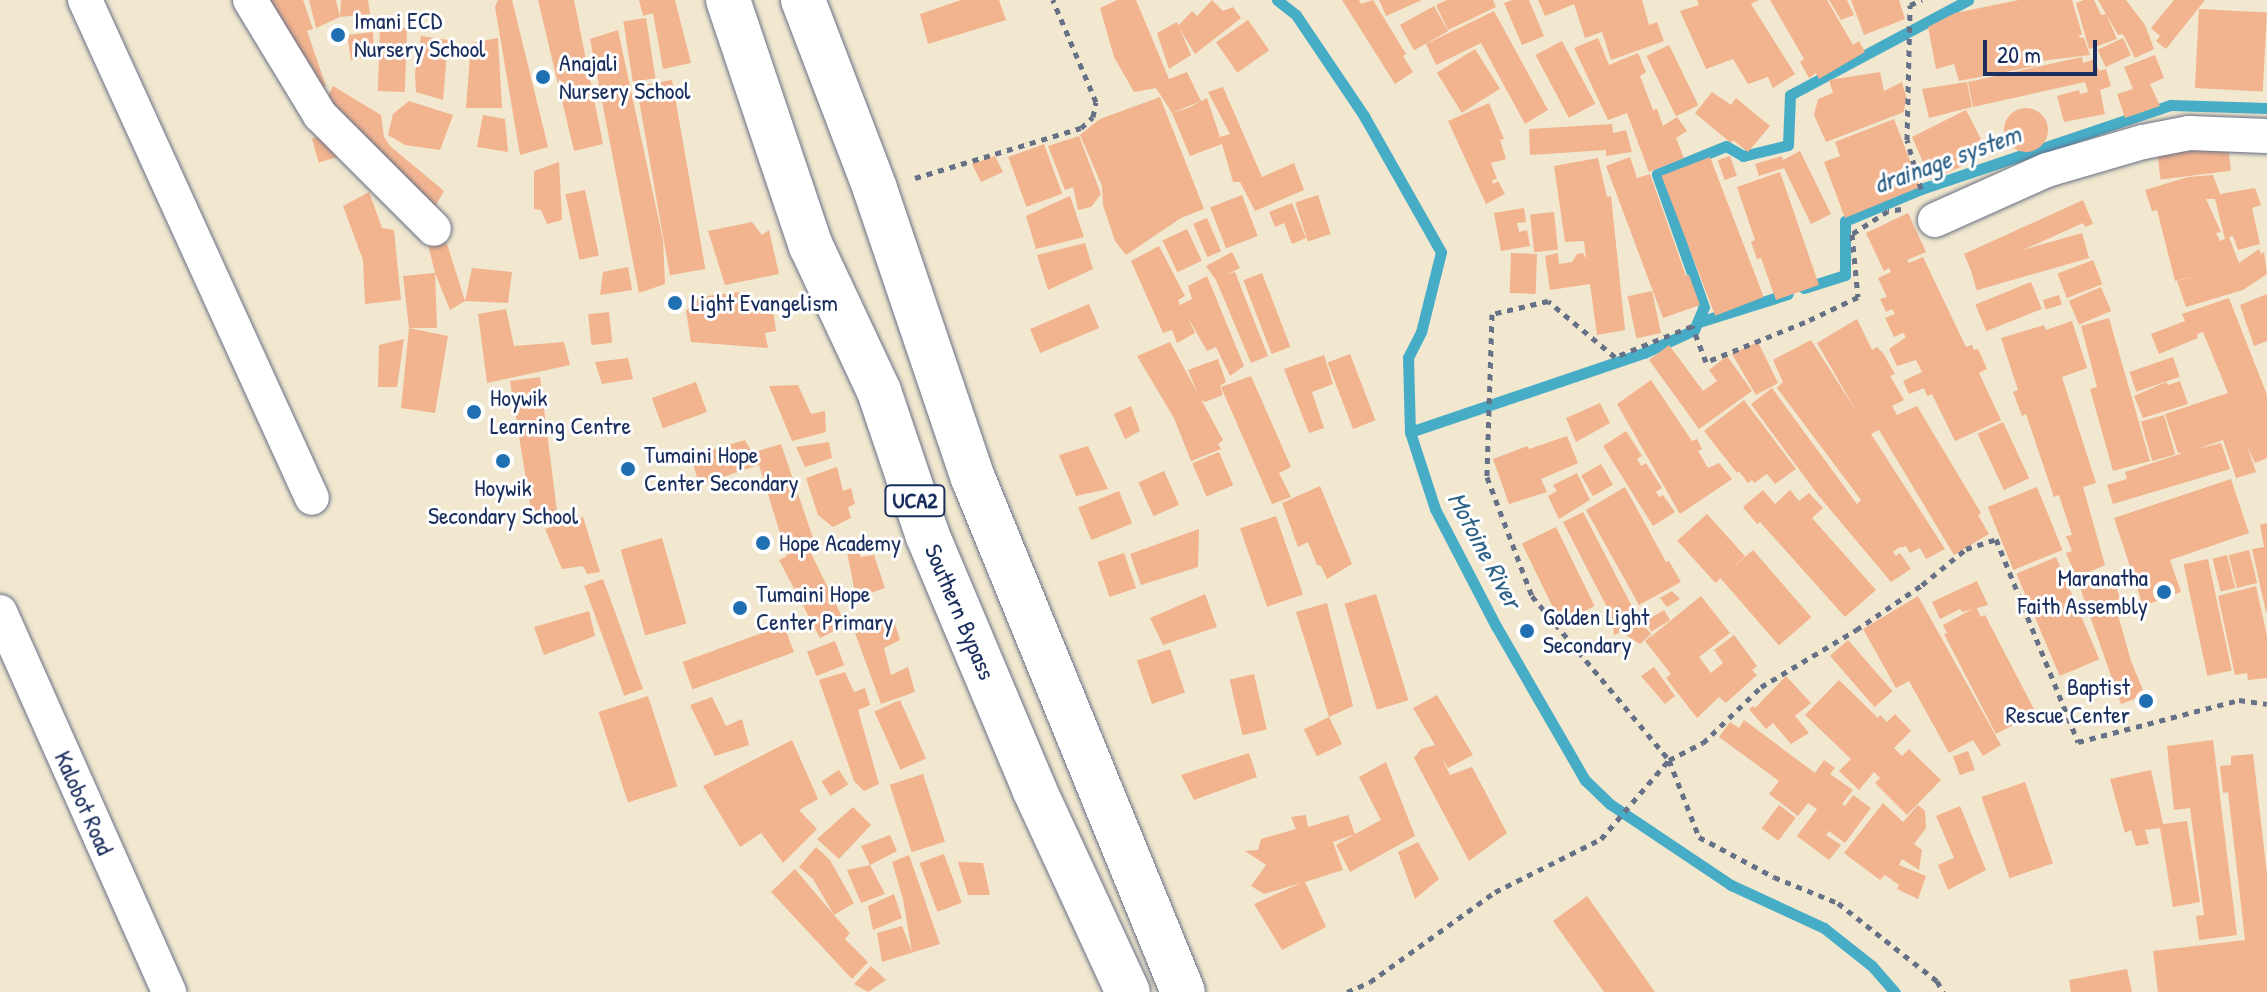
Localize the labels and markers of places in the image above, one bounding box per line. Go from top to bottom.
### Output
place label: Imani ECD Nursery School [354,7,485,63]
marker: Imani ECD Nursery School [329,26,347,44]
place label: Anajali Nursery School [559,49,690,105]
marker: Anajali Nursery School [534,68,552,86]
place label: Light Evangelism [691,289,838,317]
marker: Light Evangelism [666,294,684,312]
place label: Hoywik Learning Centre [490,384,631,440]
marker: Hoywik Learning Centre [465,403,483,421]
place label: Tumaini Hope Center Secondary [644,441,799,497]
marker: Hoywik Secondary School [494,452,512,470]
marker: Tumaini Hope Center Secondary [619,460,637,478]
place label: Hoywik Secondary School [428,474,578,530]
place label: Hope Academy [779,529,901,557]
marker: Hope Academy [754,534,772,552]
place label: Maranatha Faith Assembly [2018,564,2148,620]
place label: Tumaini Hope Center Primary [756,580,893,636]
marker: Maranatha Faith Assembly [2155,583,2173,601]
marker: Tumaini Hope Center Primary [731,599,749,617]
place label: Golden Light Secondary [1543,603,1649,659]
marker: Golden Light Secondary [1518,622,1536,640]
place label: Baptist Rescue Center [2006,673,2130,729]
marker: Baptist Rescue Center [2137,692,2155,710]

